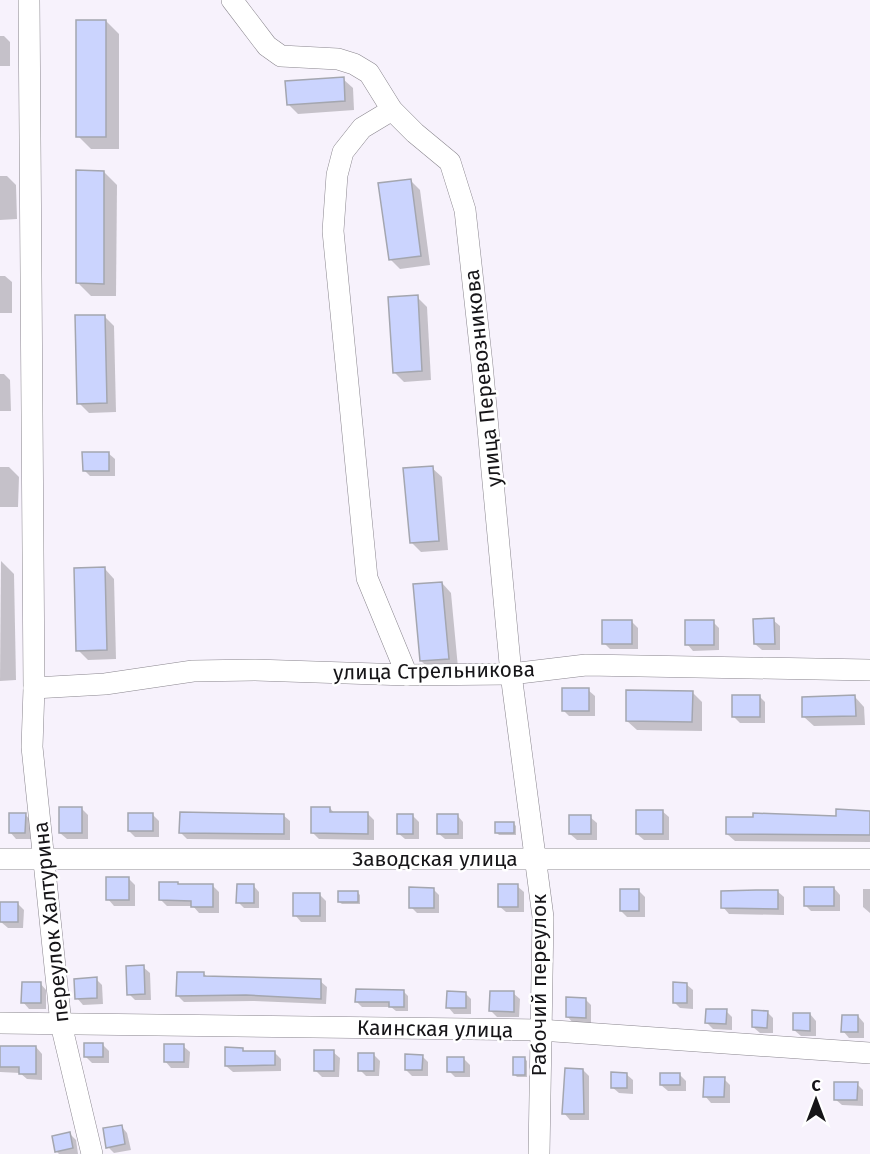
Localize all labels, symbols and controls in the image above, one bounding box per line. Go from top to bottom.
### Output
street label: улица Перевозникова [459,268,507,488]
street label: улица Стрельникова [333,656,535,686]
street label: переулок Халтурина [28,820,74,1024]
street label: Заводская улица [352,846,518,872]
street label: Рабочий переулок [526,894,552,1076]
street label: Каинская улица [357,1015,513,1043]
north arrow [786,1070,846,1130]
text: С [811,1076,821,1095]

